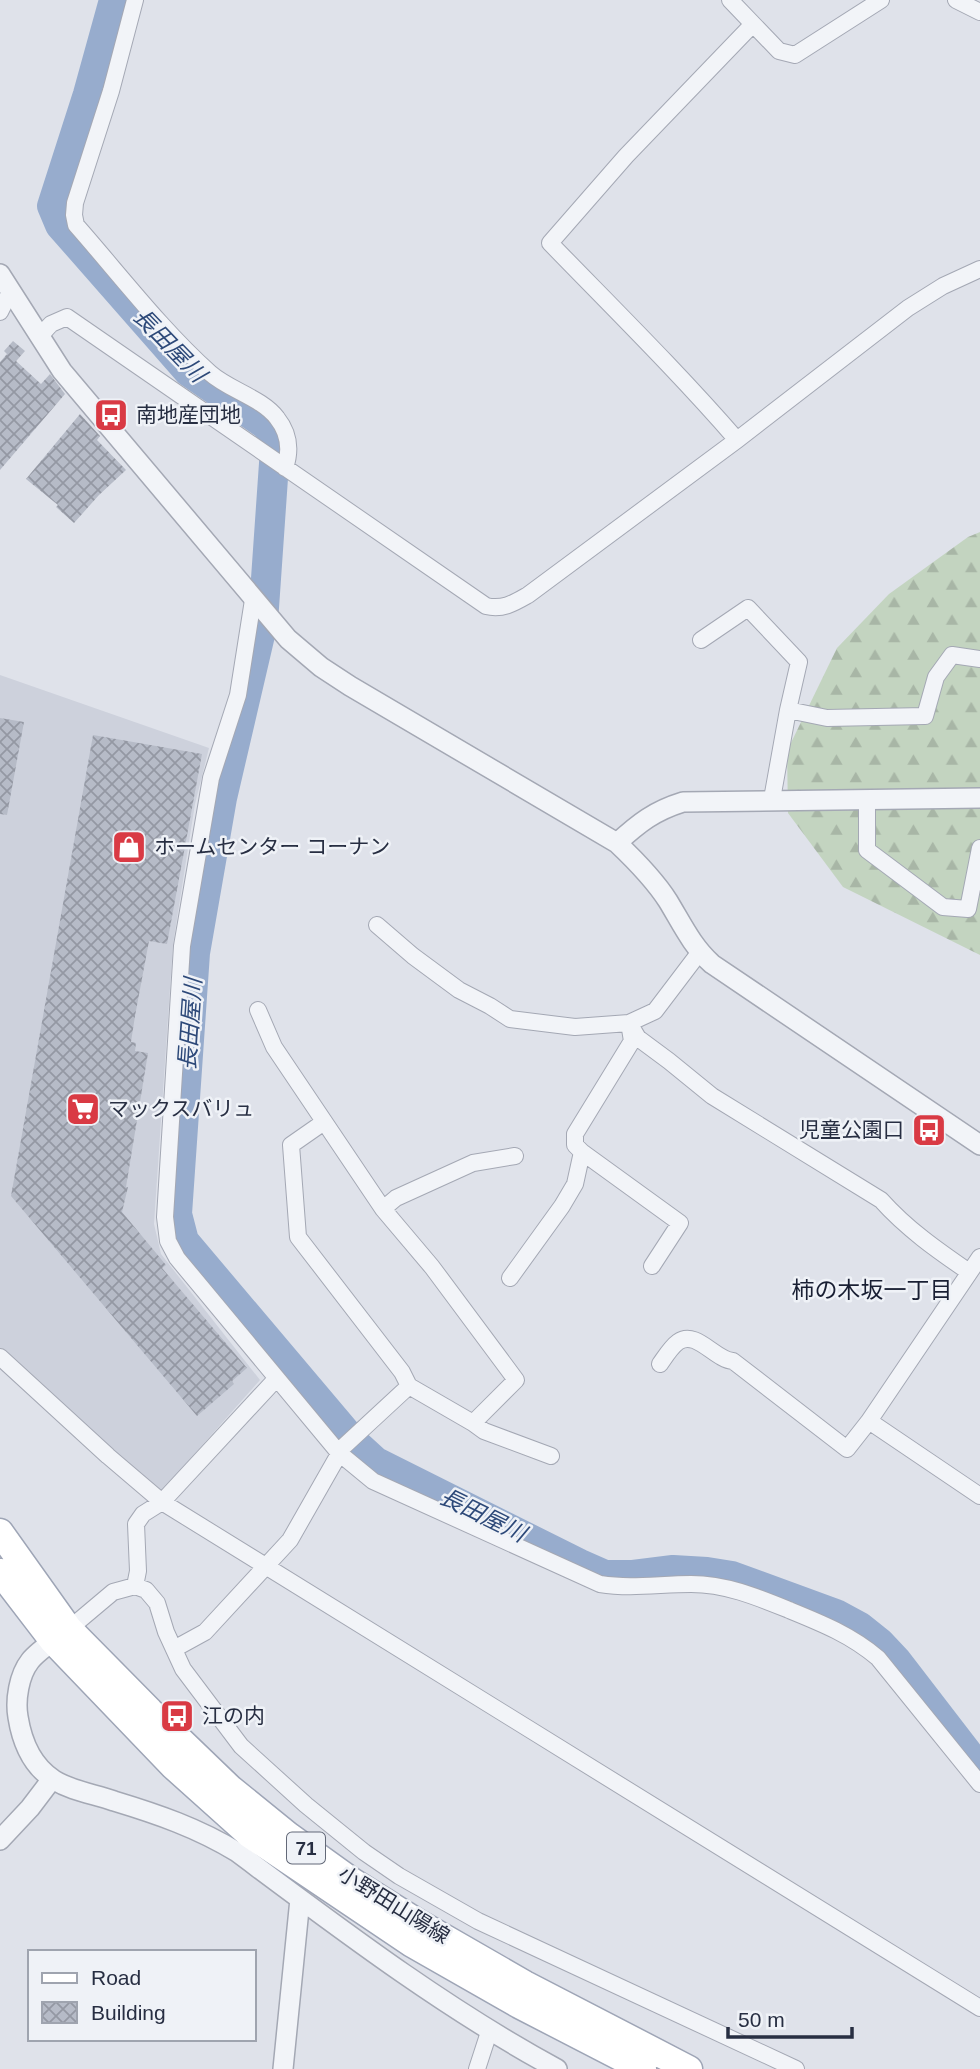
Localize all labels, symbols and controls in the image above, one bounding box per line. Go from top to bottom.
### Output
water label: 長田屋川 [129,303,213,389]
bus stop icon: 南地産団地 [92,396,130,434]
place label: 南地産団地 [136,403,241,426]
shop icon: ホームセンター コーナン [110,828,148,866]
place label: ホームセンター コーナン [154,835,390,858]
water label: 長田屋川 [174,974,206,1071]
supermarket icon: マックスバリュ [64,1090,102,1128]
place label: マックスバリュ [108,1097,254,1120]
bus stop icon: 児童公園口 [910,1111,948,1149]
place label: 児童公園口 [799,1118,904,1141]
district label: 柿の木坂一丁目 [792,1277,953,1303]
water label: 長田屋川 [436,1483,533,1548]
bus stop icon: 江の内 [158,1697,196,1735]
place label: 江の内 [202,1704,265,1727]
road number: 71 [287,1832,325,1864]
street label: 小野田山陽線 [335,1861,454,1948]
legend [28,1950,256,2041]
text: Road [91,1966,141,1989]
scale bar [728,1996,852,2040]
text: Building [91,2001,166,2024]
text: 50 m [738,2008,785,2031]

